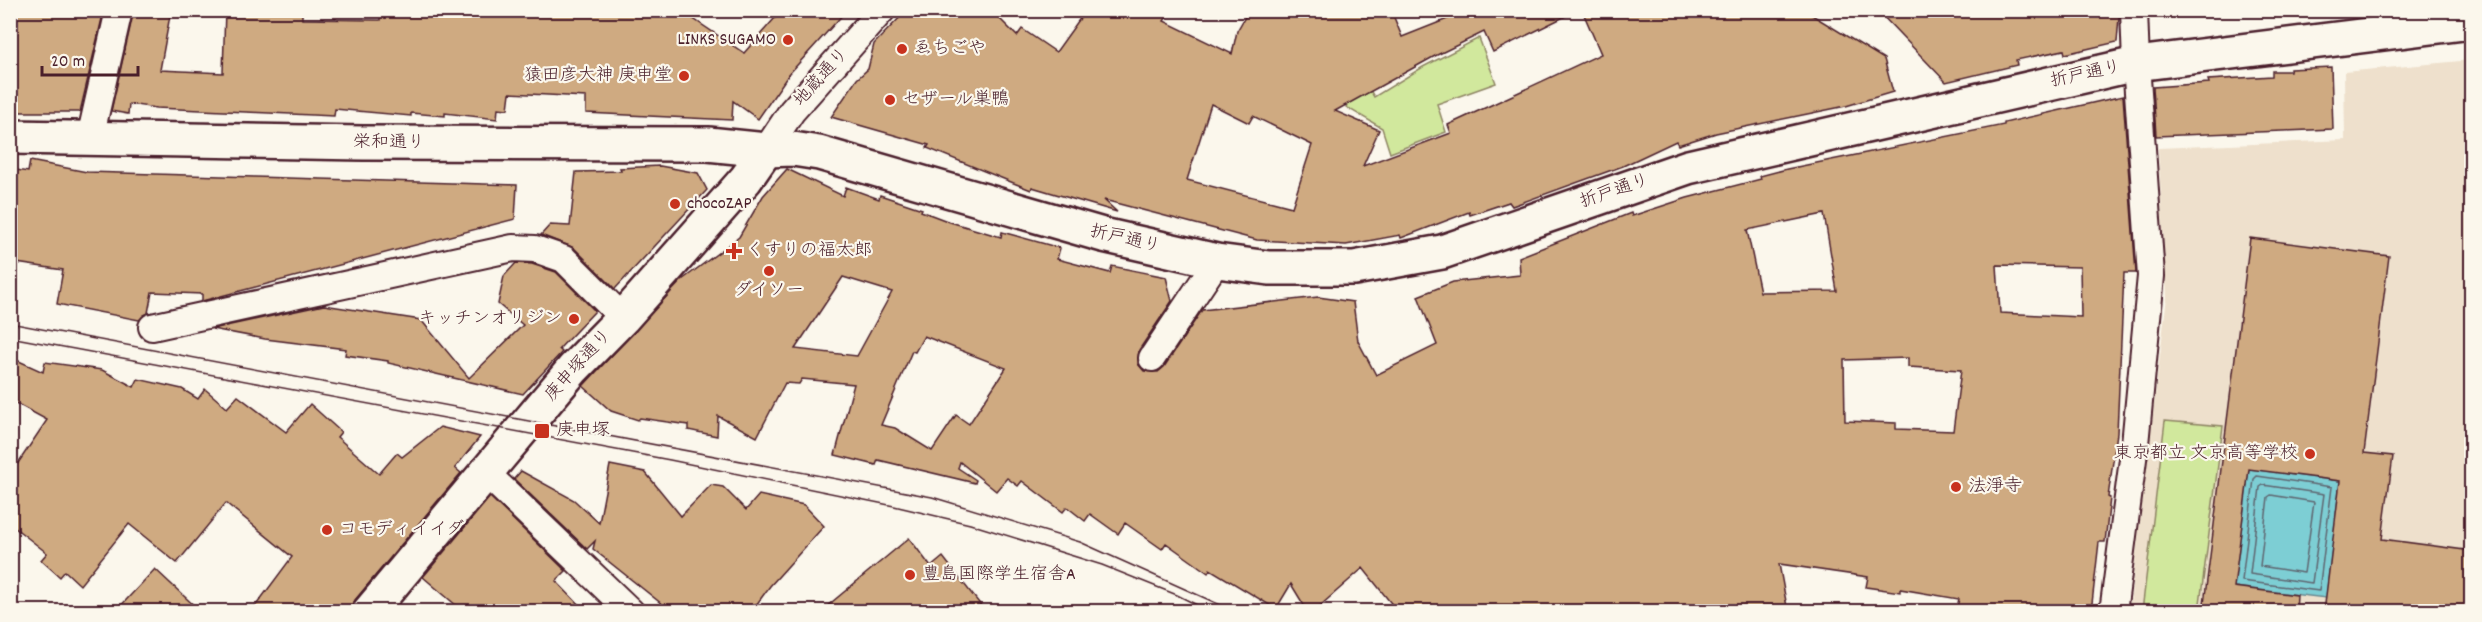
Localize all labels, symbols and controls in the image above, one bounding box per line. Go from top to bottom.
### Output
place label: LINKS SUGAMO [677,28,776,53]
marker: LINKS SUGAMO [781,33,795,47]
place label: ゑちごや [914,37,986,62]
scale bar [42,39,138,77]
marker: ゑちごや [895,42,909,56]
street label: 地蔵通り [789,43,855,113]
text: 20 m [51,50,85,75]
street label: 折戸通り [2048,55,2124,95]
place label: 猿田彦大神 庚申堂 [524,64,672,89]
marker: 猿田彦大神 庚申堂 [677,69,691,83]
place label: セザール巣鴨 [902,88,1009,113]
marker: セザール巣鴨 [883,93,897,107]
street label: 栄和通り [353,131,425,156]
street label: 折戸通り [1577,168,1653,216]
place label: chocoZAP [687,192,752,217]
marker: chocoZAP [668,197,682,211]
street label: 折戸通り [1087,220,1163,260]
place label: くすりの福太郎 [746,239,872,264]
marker: くすりの福太郎 [727,244,741,258]
marker: ダイソー [762,264,776,278]
place label: ダイソー [734,279,804,304]
place label: キッチンオリジン [418,307,562,332]
marker: キッチンオリジン [567,312,581,326]
street label: 庚申塚通り [540,324,618,408]
place label: 庚申塚 [556,419,610,444]
marker: 庚申塚 [533,422,551,440]
place label: 東京都立 文京高等学校 [2114,442,2298,467]
marker: 東京都立 文京高等学校 [2303,447,2317,461]
place label: 法淨寺 [1968,475,2022,500]
marker: 法淨寺 [1949,480,1963,494]
place label: コモディイイダ [339,518,464,543]
marker: コモディイイダ [320,523,334,537]
place label: 豊島国際学生宿舎A [922,563,1076,588]
marker: 豊島国際学生宿舎A [903,568,917,582]

